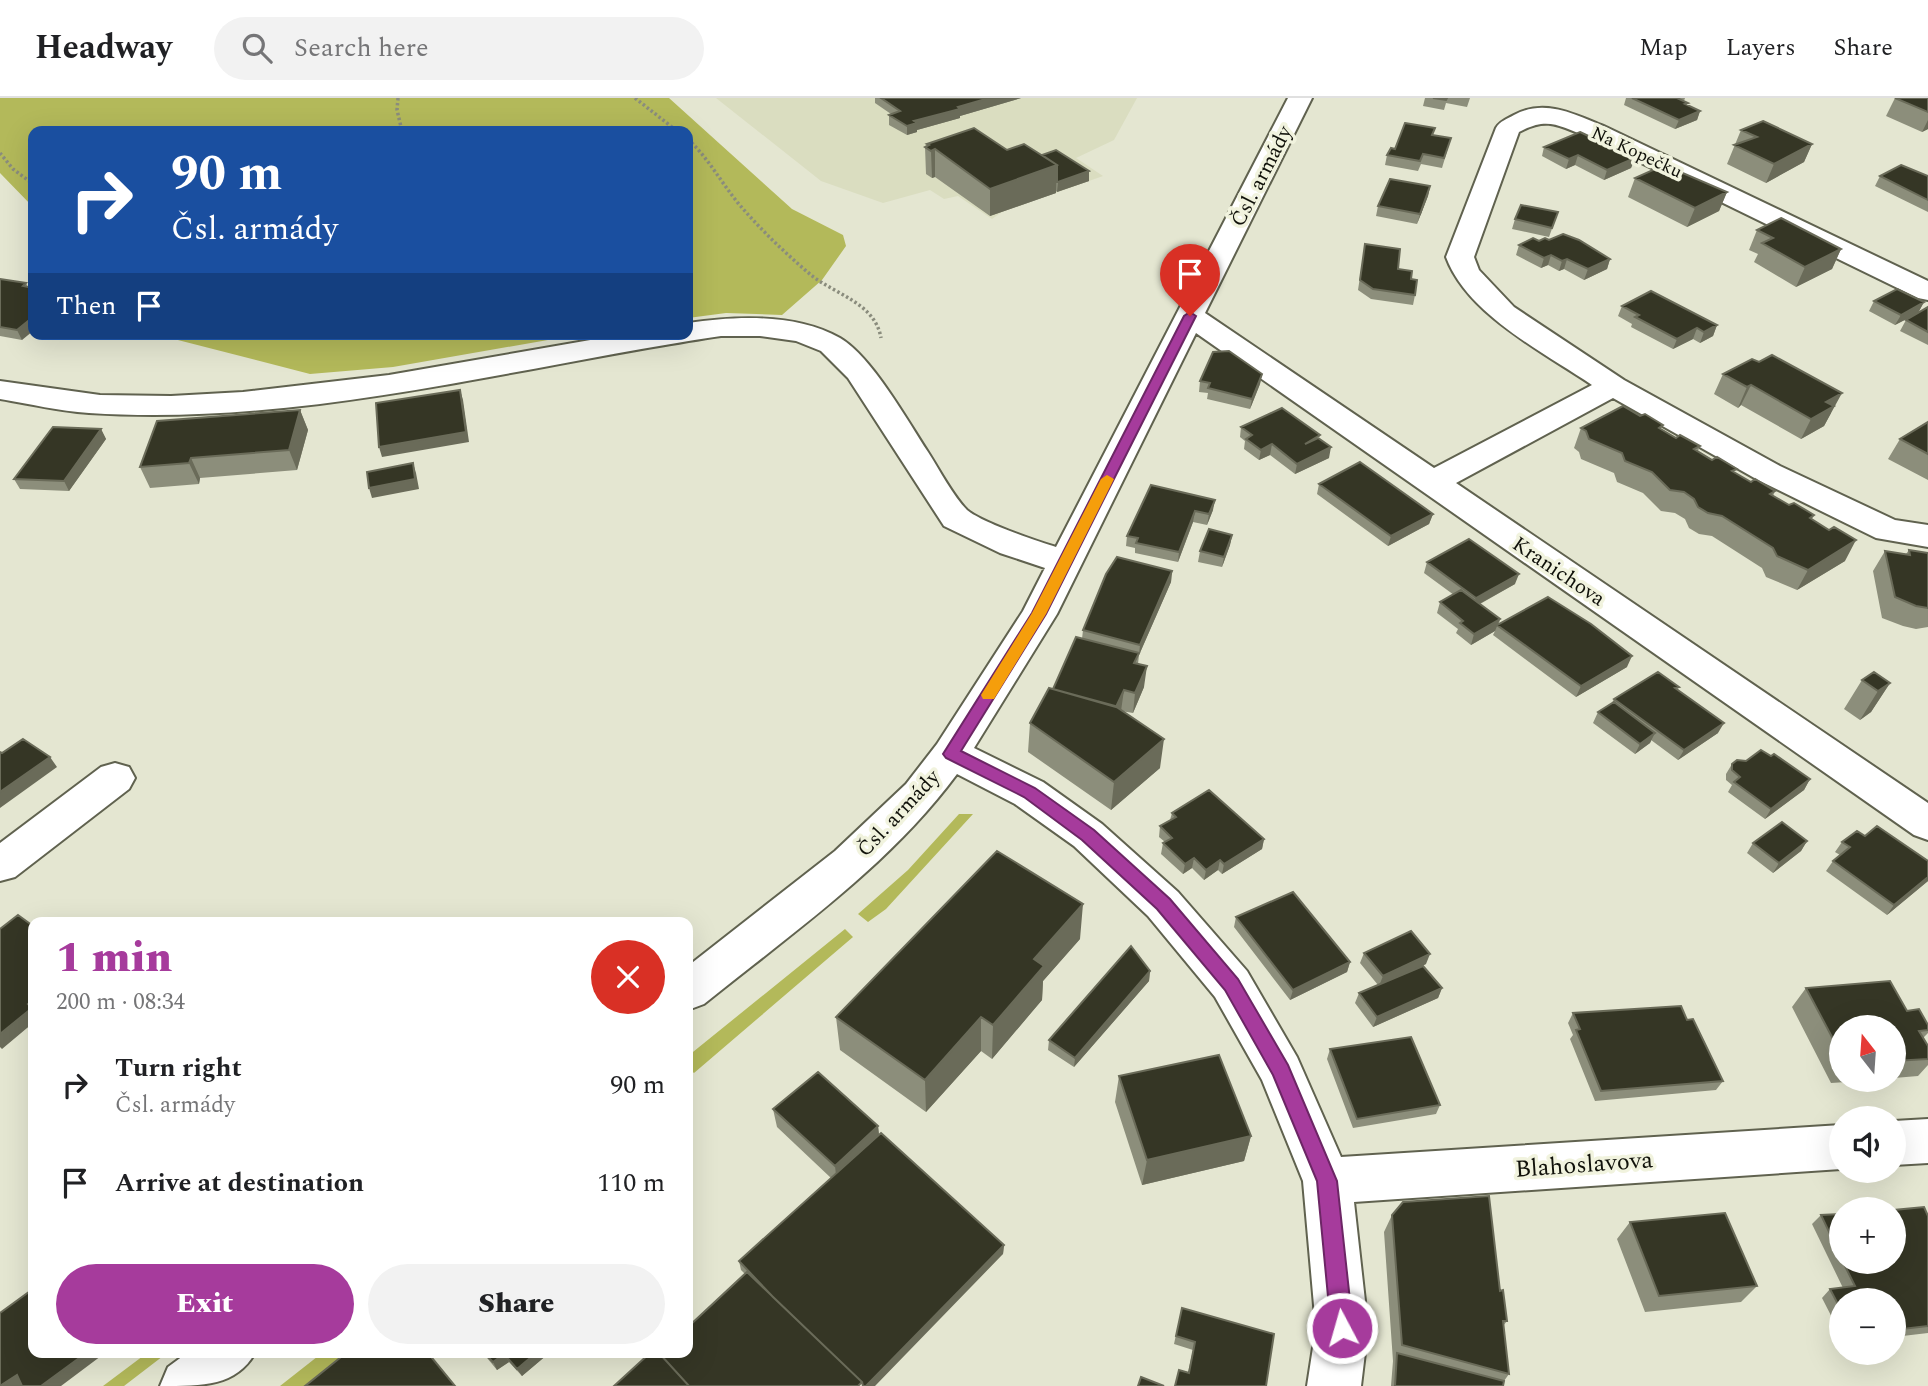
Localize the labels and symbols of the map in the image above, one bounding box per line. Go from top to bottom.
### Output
street label: Čsl. armády [1223,120,1301,233]
street label: Na Kopečku [1587,120,1687,185]
pin [1160,244,1220,316]
street label: Kranichova [1505,529,1612,615]
street label: Čsl. armády [850,762,948,865]
north arrow [1829,1015,1906,1092]
street label: Blahoslavova [1514,1142,1654,1188]
position arrow [1305,1291,1379,1365]

